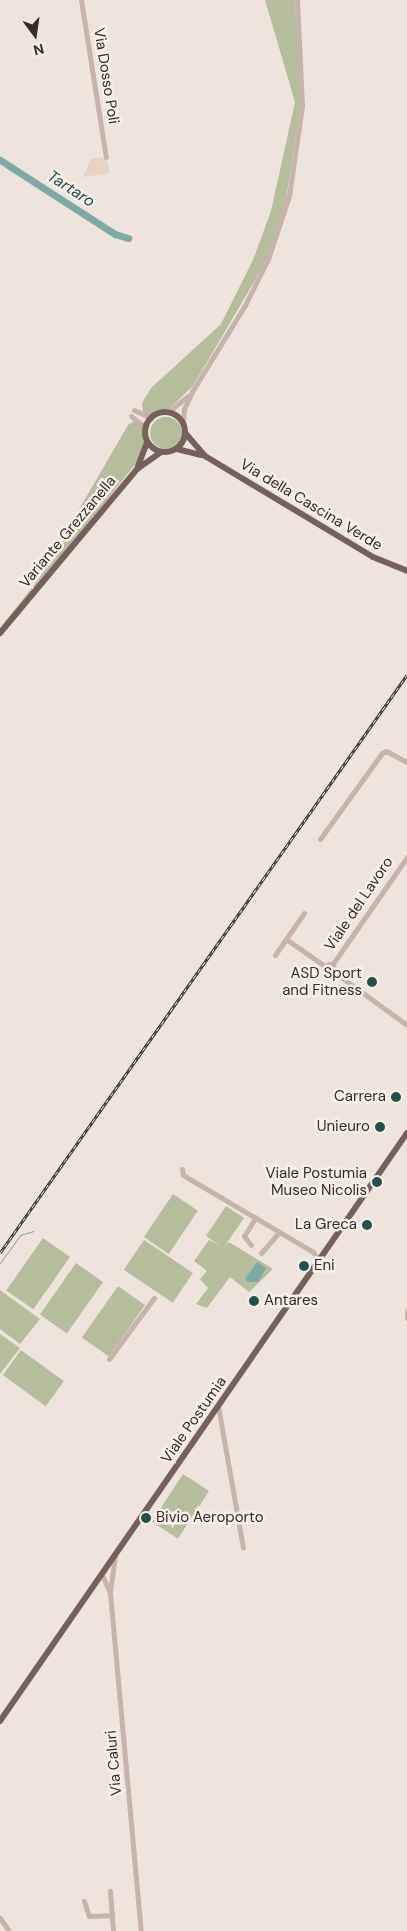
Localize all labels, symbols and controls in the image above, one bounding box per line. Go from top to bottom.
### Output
north arrow [10,10,60,60]
street label: Via Dosso Poli [90,27,122,125]
text: N [31,40,46,60]
water label: Tartaro [44,167,98,211]
street label: Via della Cascina Verde [237,455,385,555]
street label: Variante Grezzanella [16,472,120,592]
street label: Viale del Lavoro [321,854,397,954]
place label: ASD Sport and Fitness [282,964,362,999]
marker: ASD Sport and Fitness [366,976,378,988]
place label: Carrera [334,1088,386,1106]
marker: Carrera [390,1091,402,1103]
place label: Unieuro [317,1118,370,1136]
marker: Unieuro [374,1121,386,1133]
place label: Viale Postumia Museo Nicolis [265,1164,367,1199]
marker: Viale Postumia Museo Nicolis [371,1176,383,1188]
place label: La Greca [295,1216,357,1234]
marker: La Greca [361,1219,373,1231]
place label: Eni [314,1257,335,1275]
marker: Eni [298,1260,310,1272]
place label: Antares [264,1292,318,1310]
marker: Antares [248,1295,260,1307]
street label: Viale Postumia [157,1373,231,1467]
place label: Bivio Aeroporto [156,1509,264,1527]
marker: Bivio Aeroporto [140,1512,152,1524]
street label: Via Caluri [102,1729,126,1797]

